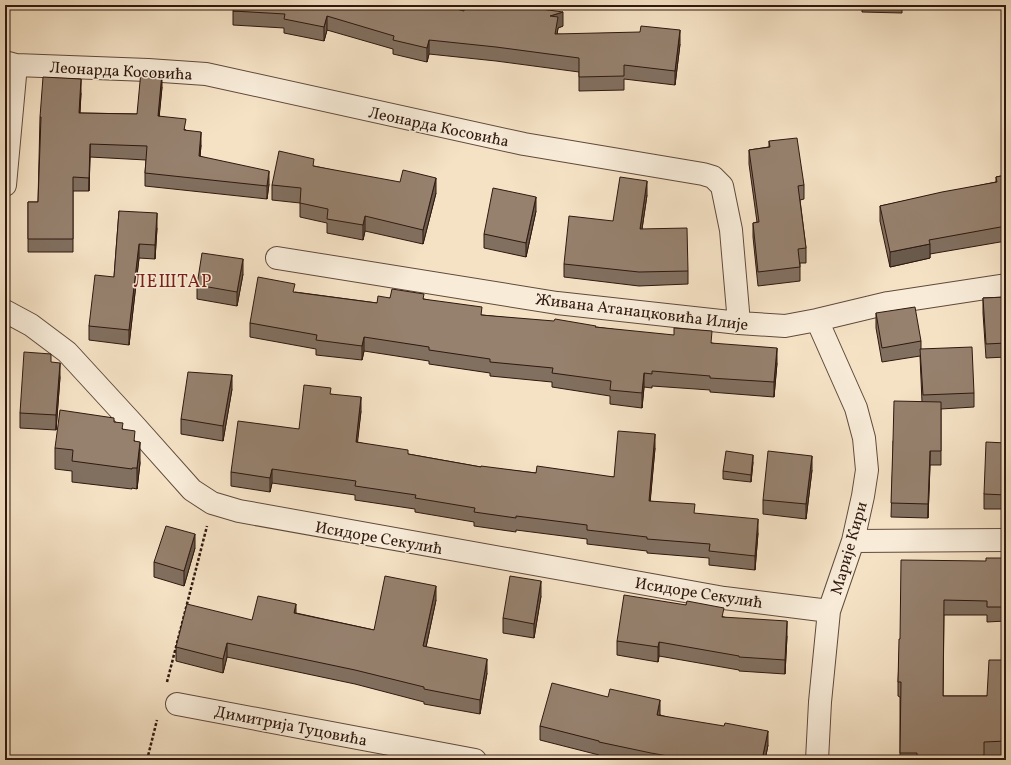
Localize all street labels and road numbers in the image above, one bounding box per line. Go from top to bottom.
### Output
street label: Леонарда Косовића [49,57,193,87]
street label: Леонарда Косовића [366,102,511,154]
street label: Живана Атанацковића Илије [534,289,749,337]
street label: Марије Кири [826,499,874,598]
street label: Исидоре Секулић [313,517,444,561]
street label: Исидоре Секулић [633,573,764,615]
street label: Димитрија Туцовића [212,701,369,753]

